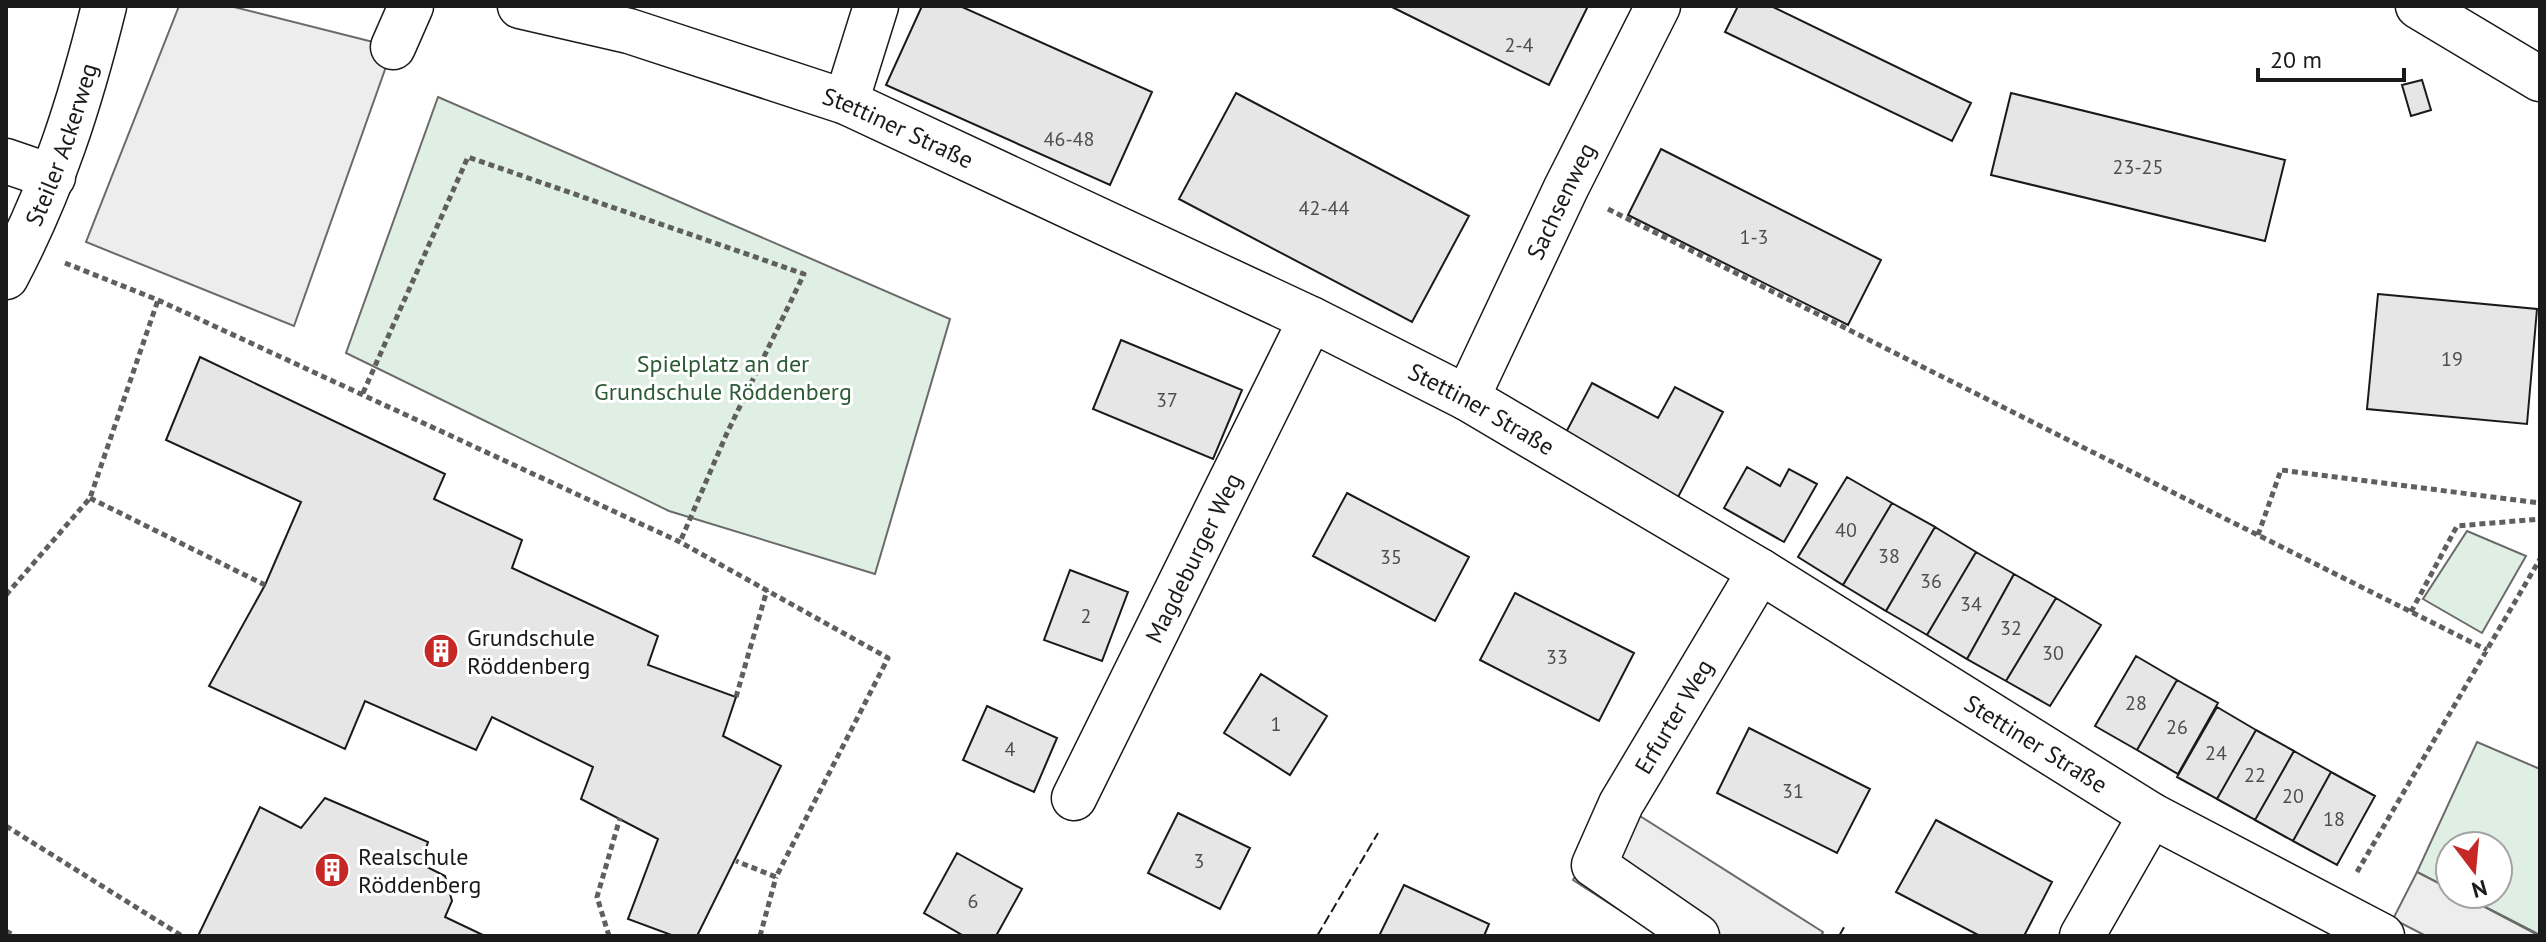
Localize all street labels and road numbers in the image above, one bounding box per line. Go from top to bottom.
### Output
street label: Steiler Ackerweg [18,59,104,231]
street label: Stettiner Straße [819,80,979,175]
street label: Sachsenweg [1519,137,1602,265]
street label: Stettiner Straße [1403,355,1560,462]
street label: Magdeburger Weg [1138,468,1248,648]
street label: Erfurter Weg [1627,653,1720,779]
street label: Stettiner Straße [1959,687,2114,800]

